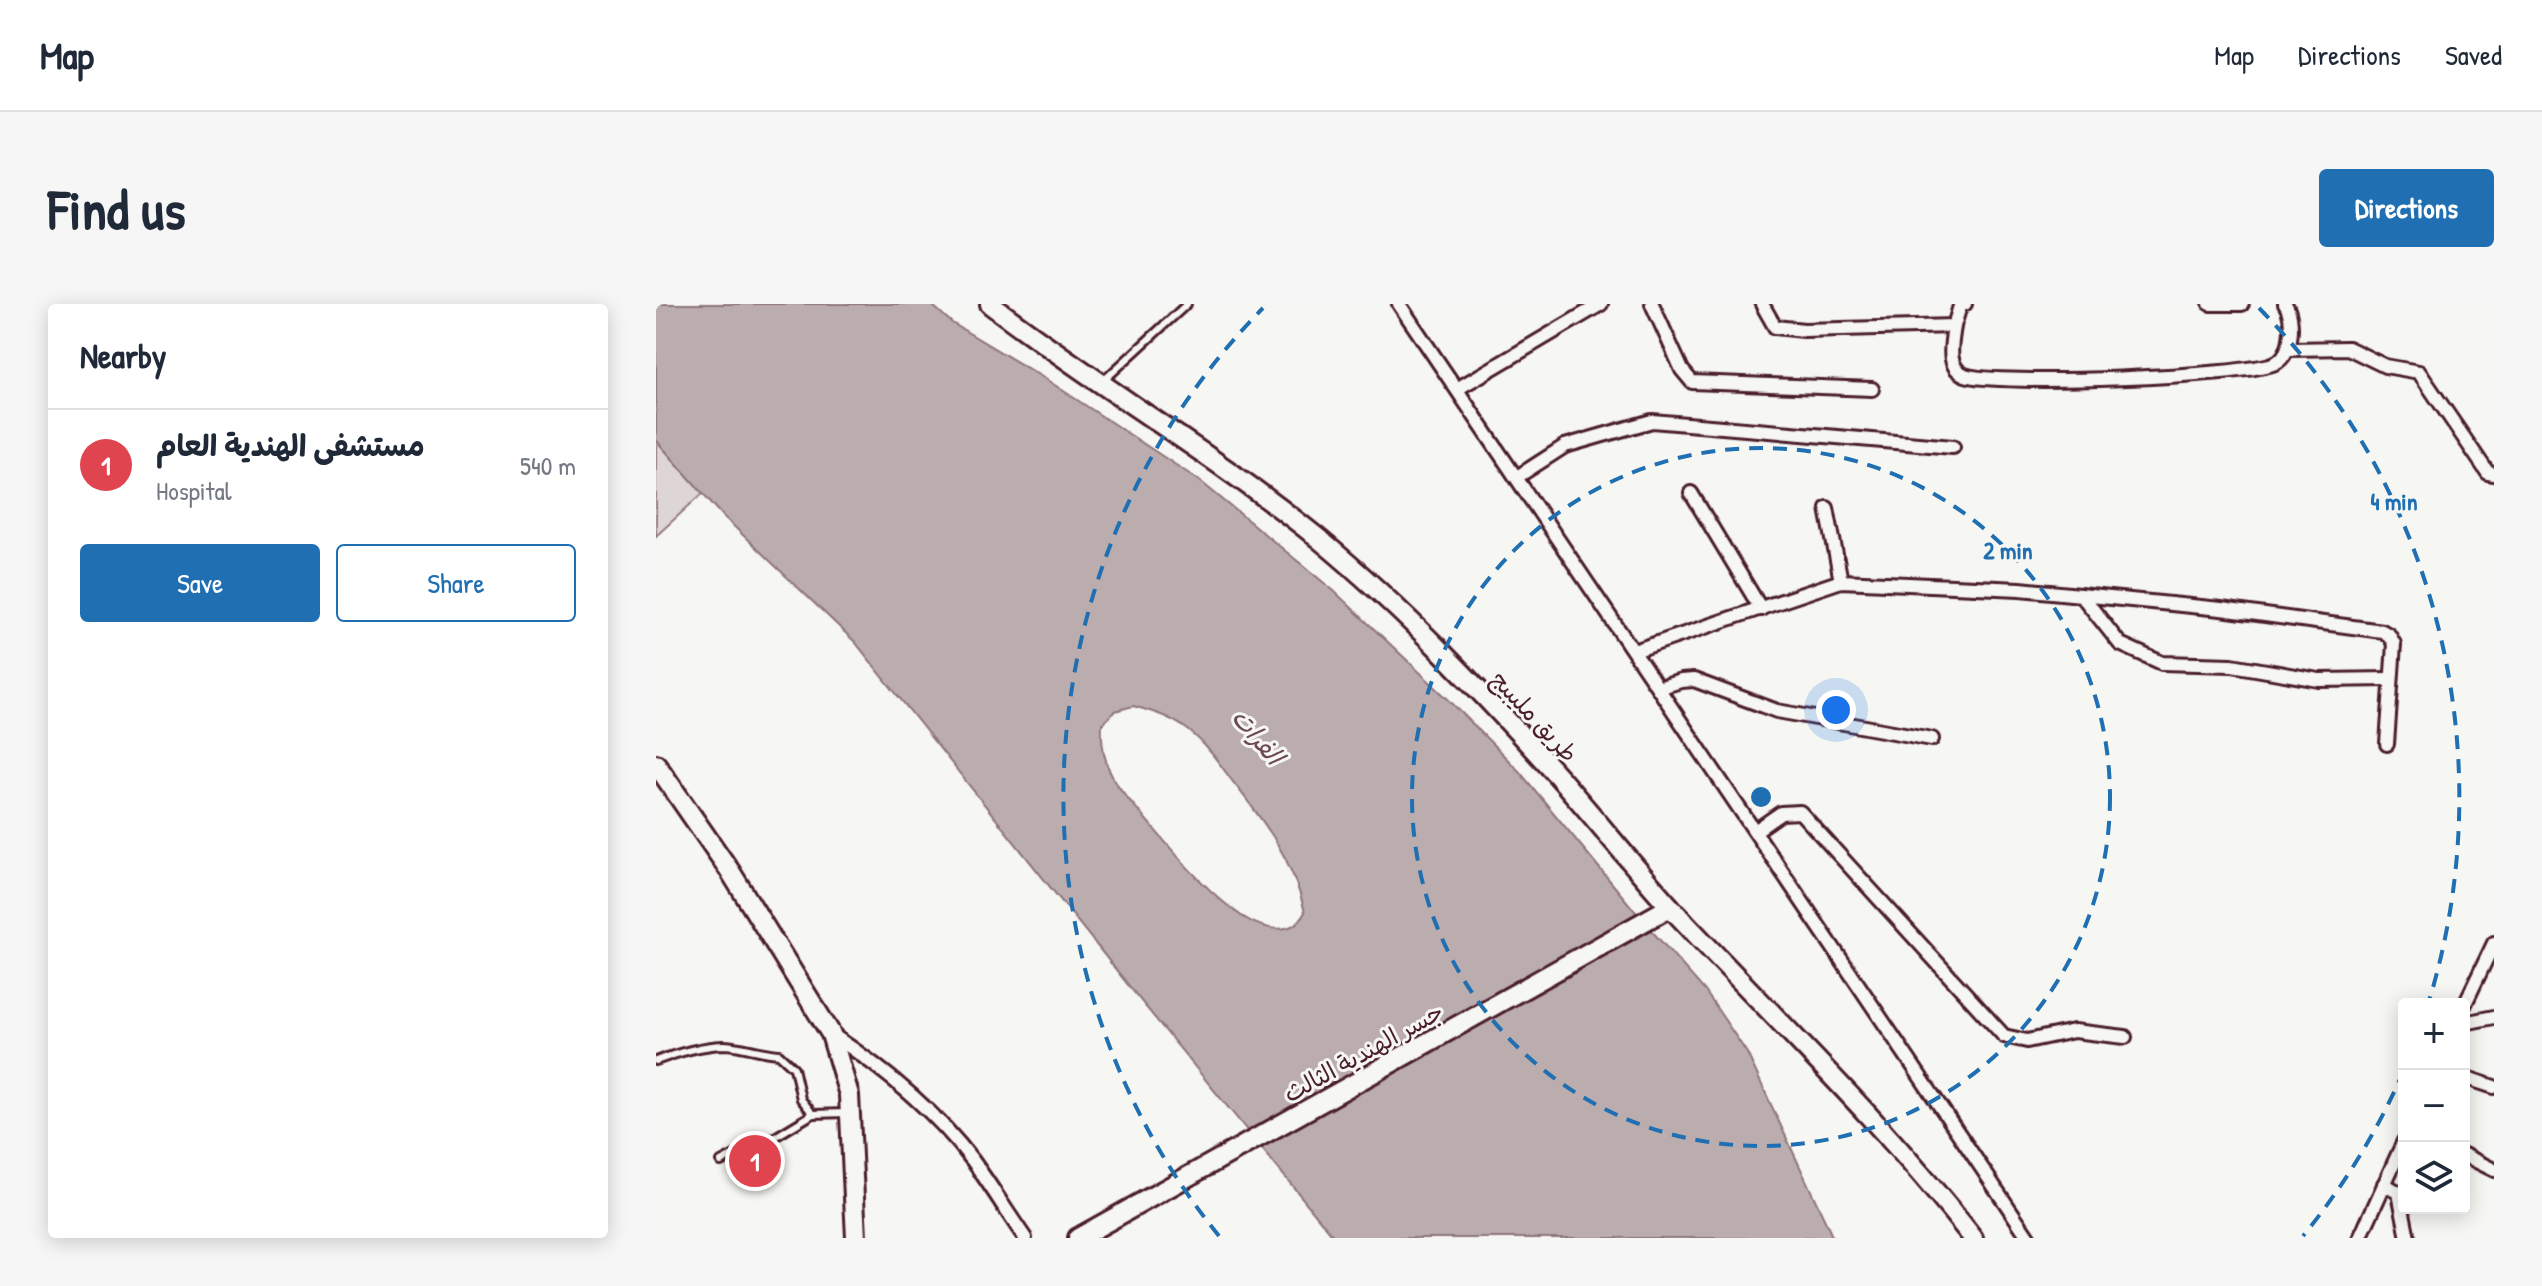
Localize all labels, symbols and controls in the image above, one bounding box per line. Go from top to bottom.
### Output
text: Map [40,29,94,81]
text: Map [2214,36,2254,74]
text: Directions [2298,36,2401,74]
text: Saved [2445,36,2502,74]
button: Directions [2319,169,2494,247]
text: Find us [48,171,186,246]
text: Nearby [80,333,166,379]
text: مستشفى الهندية العام [156,425,425,465]
text: 1 [101,448,111,483]
text: 540 m [520,448,576,483]
text: Hospital [156,473,232,508]
text: 4 min [2370,485,2418,517]
text: 2 min [1983,534,2033,566]
button: Save [80,544,320,622]
button: Share [336,544,576,622]
street label: طريق مليبيج [1484,663,1586,769]
your location [1816,690,1856,730]
water label: الفرات [1224,700,1294,774]
centre of rings [1747,783,1775,811]
street label: جسر الهندية الثالث [1277,995,1449,1109]
map controls [2398,998,2470,1214]
button: + [2398,998,2470,1070]
button: − [2398,1070,2470,1142]
pin: 1 [729,1131,781,1191]
button: layers [2398,1142,2470,1214]

